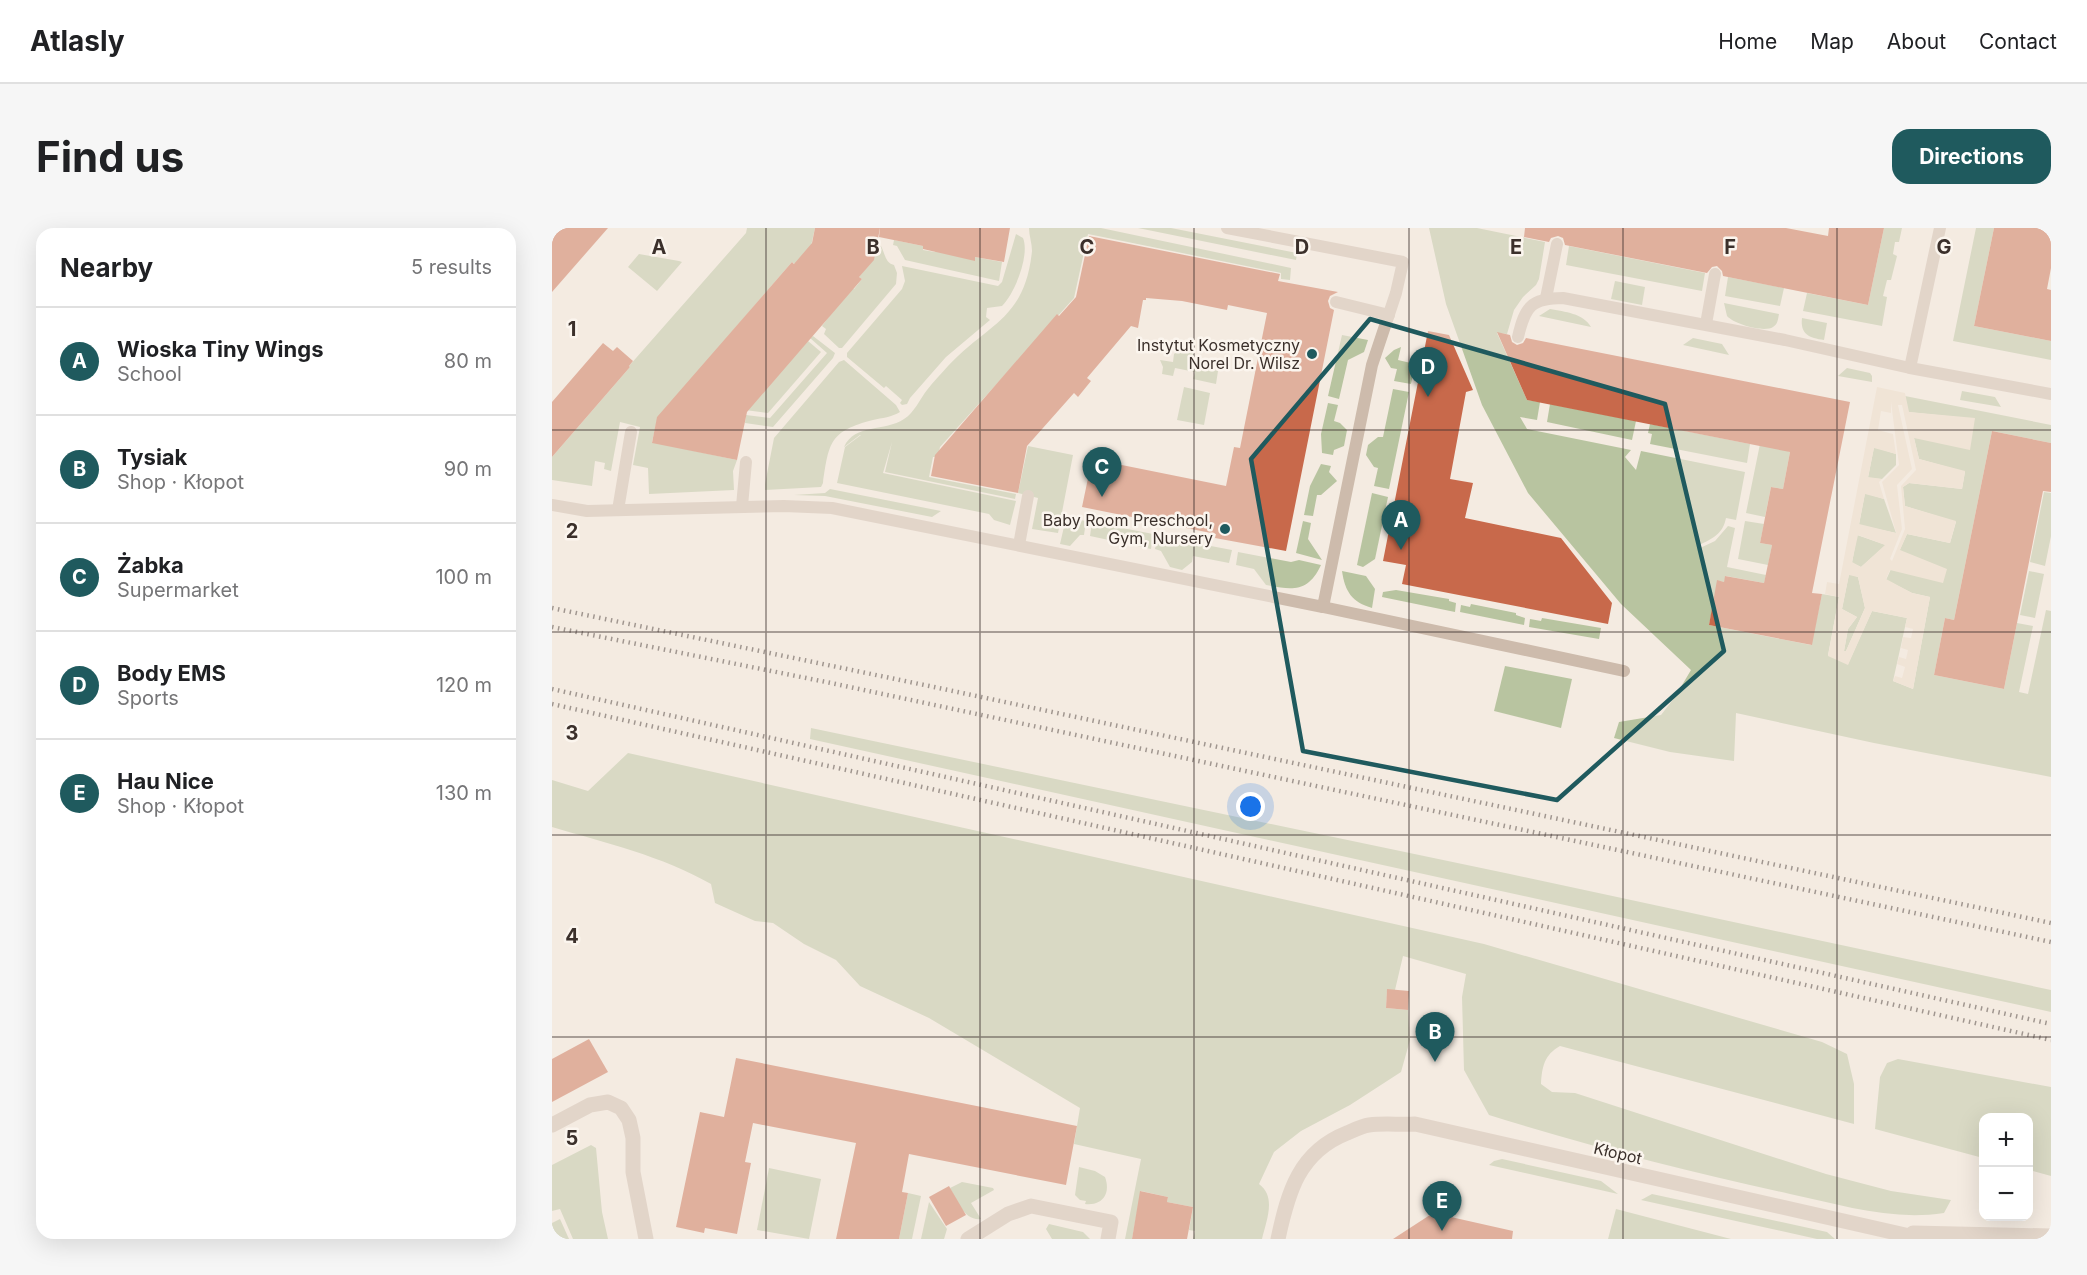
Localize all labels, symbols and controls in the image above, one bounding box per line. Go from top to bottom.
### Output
text: Atlasly [30,24,125,58]
text: Home [1718,29,1777,54]
text: Map [1810,29,1854,54]
text: About [1887,29,1946,54]
text: Contact [1979,29,2057,54]
button: Directions [1892,129,2051,184]
text: Find us [36,131,184,182]
text: A [652,235,667,259]
text: B [866,235,880,259]
text: C [1080,235,1094,259]
text: D [1295,235,1309,259]
text: E [1510,235,1522,259]
text: F [1724,235,1736,259]
text: G [1936,235,1952,259]
text: Nearby [60,252,153,283]
text: 5 results [411,255,492,279]
text: 1 [568,317,576,341]
place label: Instytut Kosmetyczny Norel Dr. Wilsz [1137,335,1300,373]
text: Wioska Tiny Wings [117,336,323,362]
marker: Instytut Kosmetyczny Norel Dr. Wilsz [1305,347,1319,361]
pin: D [1408,348,1448,397]
text: A [72,349,87,373]
text: 80 m [444,349,492,373]
text: School [117,362,182,386]
text: Tysiak [117,444,187,470]
pin: C [1082,448,1122,497]
text: B [73,457,86,481]
text: 90 m [444,457,492,481]
text: Shop · Kłopot [117,470,244,494]
pin: A [1382,500,1420,550]
place label: Baby Room Preschool, Gym, Nursery [1043,510,1213,548]
text: 2 [566,519,578,543]
marker: Baby Room Preschool, Gym, Nursery [1218,522,1232,536]
text: Żabka [117,552,184,578]
text: C [72,565,87,589]
text: 100 m [435,565,492,589]
text: Supermarket [117,578,239,602]
text: Body EMS [117,660,226,686]
text: D [72,673,87,697]
text: 120 m [436,673,492,697]
text: Sports [117,686,179,710]
text: 3 [566,721,578,745]
text: Hau Nice [117,768,214,794]
text: E [73,781,86,805]
text: 130 m [436,781,492,805]
your location [1236,792,1265,821]
text: Shop · Kłopot [117,794,244,818]
text: 4 [565,924,579,948]
pin: B [1416,1012,1454,1062]
map controls [1979,1113,2033,1221]
button: + [1979,1113,2033,1167]
text: 5 [566,1126,578,1150]
street label: Kłopot [1592,1138,1644,1168]
button: − [1979,1167,2033,1221]
pin: E [1422,1182,1462,1231]

